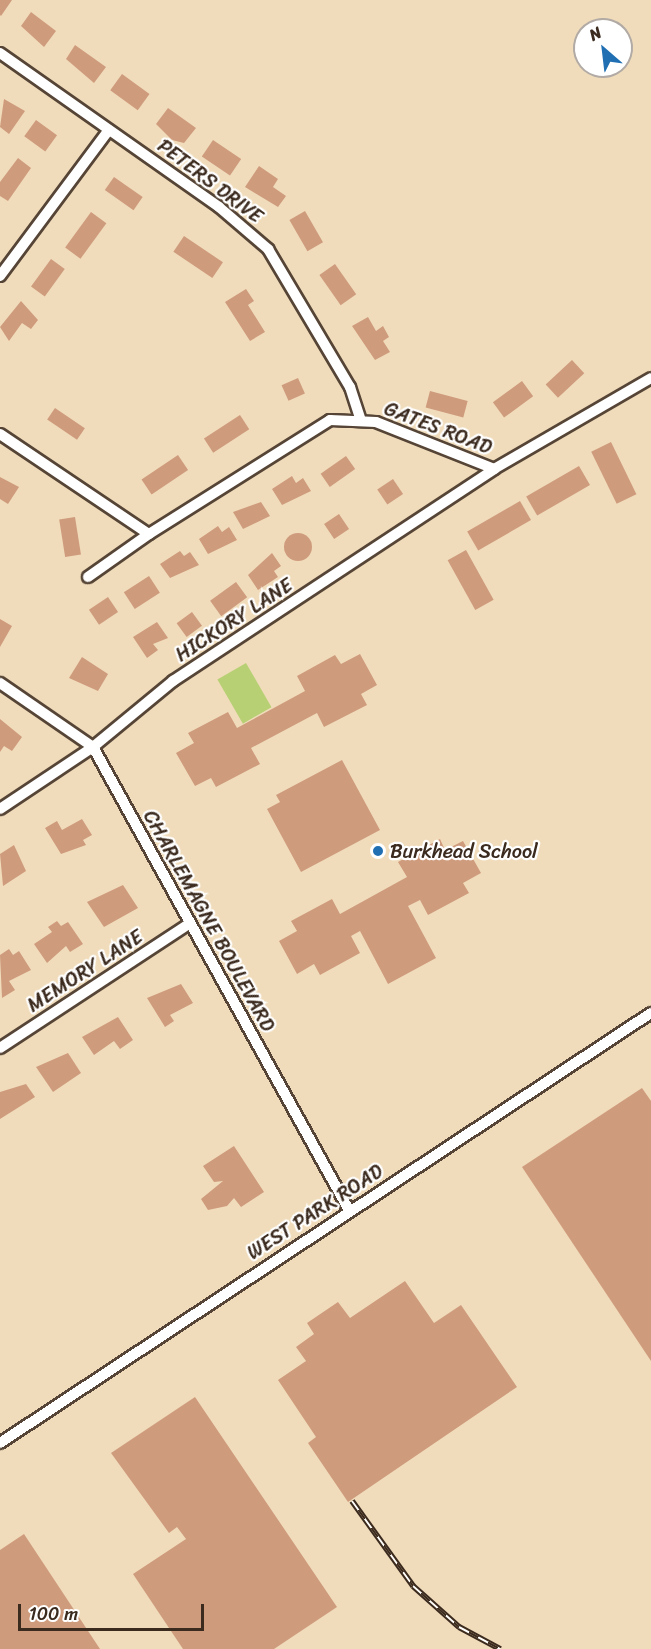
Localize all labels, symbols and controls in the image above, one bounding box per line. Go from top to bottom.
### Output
north arrow [573,18,633,78]
text: N [584,18,607,49]
street label: PETERS DRIVE [151,133,269,229]
street label: GATES ROAD [381,397,495,459]
street label: HICKORY LANE [171,573,297,667]
street label: CHARLEMAGNE BOULEVARD [137,805,281,1037]
place label: Burkhead School [390,839,538,863]
marker: Burkhead School [371,844,385,858]
street label: MEMORY LANE [23,925,147,1017]
street label: WEST PARK ROAD [243,1159,387,1265]
scale bar [21,1592,207,1630]
text: 100 m [29,1598,78,1630]

